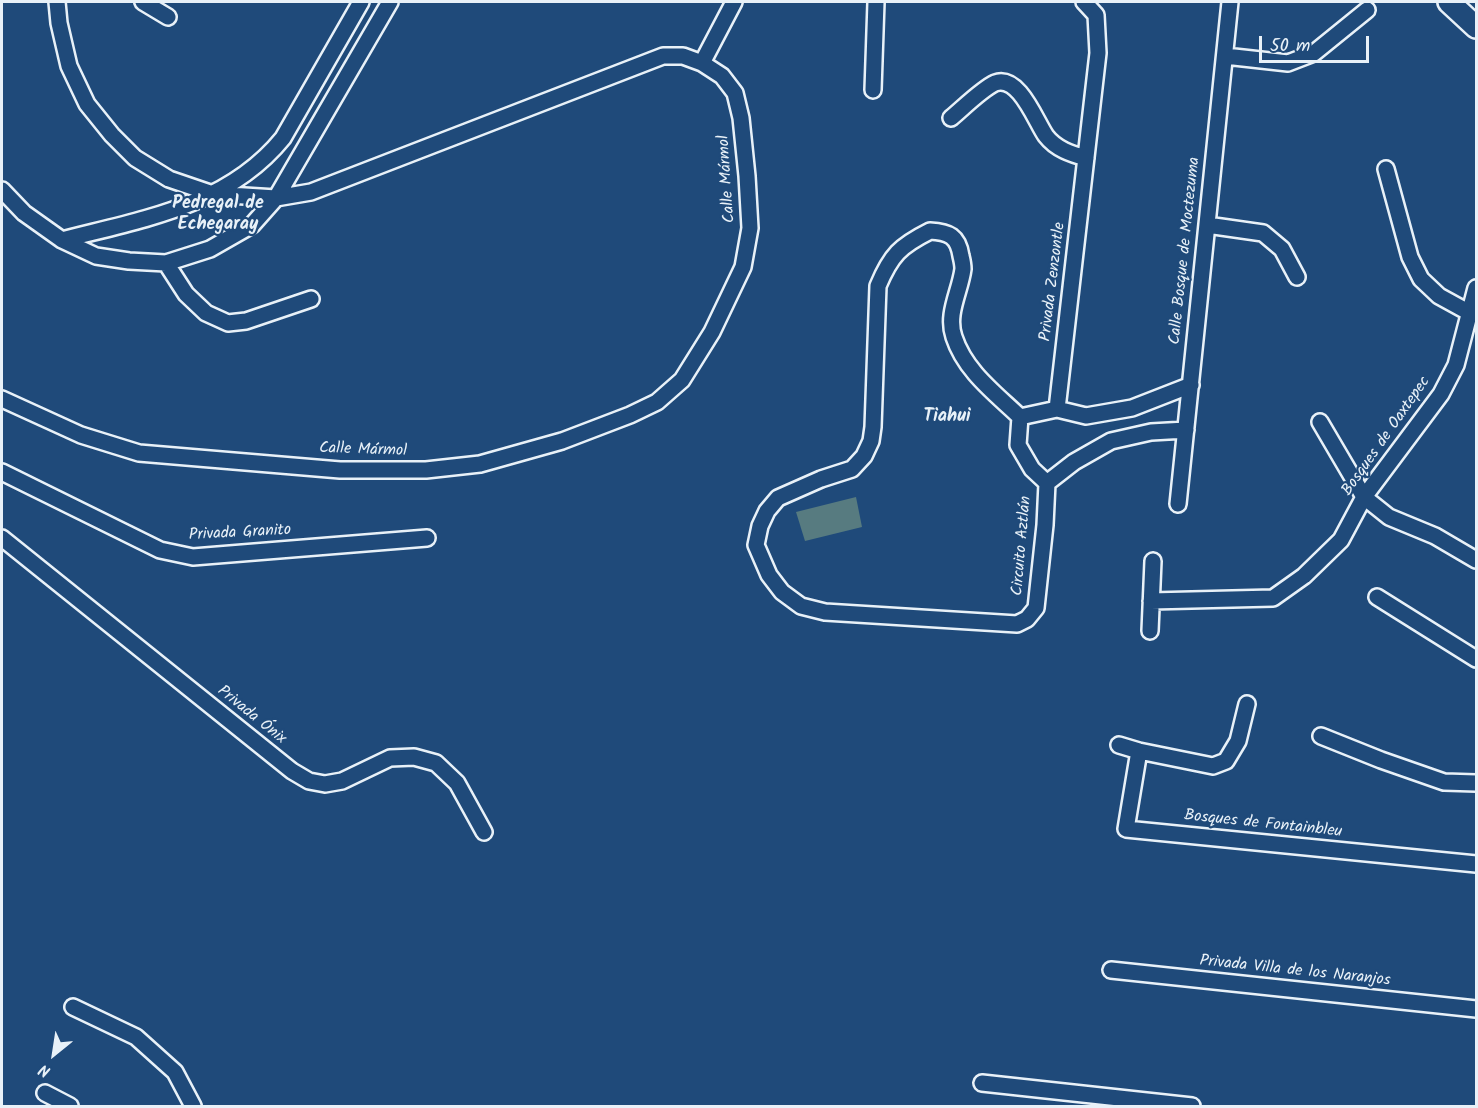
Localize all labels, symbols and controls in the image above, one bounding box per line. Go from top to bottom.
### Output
scale bar [1262,24,1372,62]
text: 50 m [1270,32,1310,61]
street label: Calle Mármol [715,134,741,224]
street label: Calle Bosque de Moctezuma [1167,156,1205,346]
district label: Pedregal de Echegaray [172,194,264,236]
street label: Privada Zenzontle [1037,221,1071,343]
street label: Bosques de Oaxtepec [1339,374,1435,500]
district label: Tiahui [923,407,971,429]
street label: Calle Mármol [319,440,407,462]
street label: Circuito Aztlán [1009,495,1037,597]
street label: Privada Granito [188,522,292,546]
street label: Privada Ónix [213,682,289,750]
street label: Bosques de Fontainbleu [1183,807,1343,843]
street label: Privada Villa de los Naranjos [1199,952,1391,992]
north arrow [24,1024,84,1084]
text: N [34,1057,55,1083]

